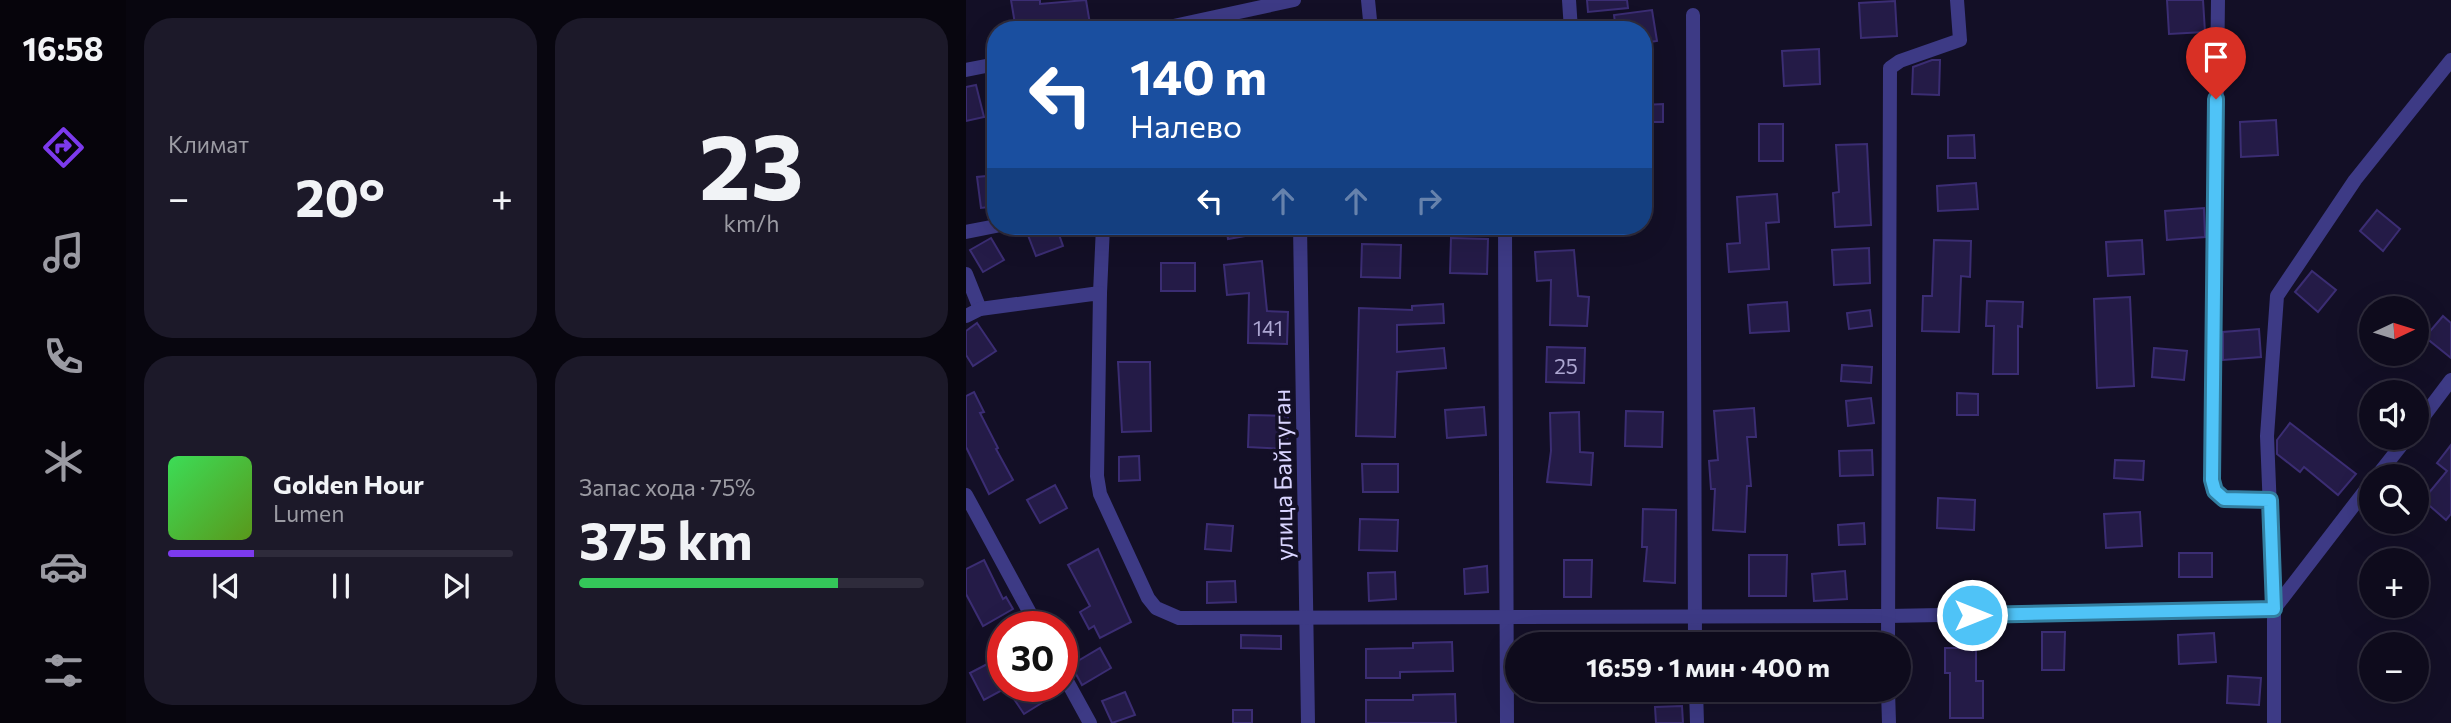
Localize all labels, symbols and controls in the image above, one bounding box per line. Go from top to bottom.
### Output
pin [2186,27,2246,99]
text: 16:58 [22,28,104,68]
icon: arrive [2197,38,2235,76]
text: 140 m [1130,45,1267,105]
icon: left [1015,49,1106,140]
text: Налево [1130,105,1242,145]
text: 23 [699,107,804,219]
icon: directions [39,123,88,172]
text: Климат [168,130,249,158]
text: 20° [295,164,385,228]
text: − [168,173,190,220]
text: + [491,173,513,220]
icon: left [1191,182,1229,220]
icon: ahead [1264,182,1302,220]
icon: ahead [1337,182,1375,220]
icon: right [1410,182,1448,220]
text: km/h [724,209,779,237]
icon: music [39,228,88,277]
north arrow [2359,296,2429,366]
map controls [2359,296,2429,702]
house number: 141 [1253,315,1283,340]
icon: phone [39,332,88,381]
house number: 25 [1554,353,1578,378]
button: sound [2359,380,2429,450]
street label: улица Байтуган [1266,389,1298,561]
icon: climate [39,437,88,486]
button: search [2359,464,2429,534]
text: Golden Hour [273,468,424,499]
text: Запас хода · 75% [579,473,755,501]
text: Lumen [273,499,344,527]
text: 375 km [579,507,753,571]
icon: car [39,542,88,591]
button: + [2359,548,2429,618]
icon: previous [207,567,245,605]
icon: pause [322,567,360,605]
icon: next [437,567,475,605]
position arrow [1935,578,2009,652]
speed limit sign: 30 [987,611,1078,702]
button: − [2359,632,2429,702]
icon: filters [39,646,88,695]
text: 16:59 · 1 мин · 400 m [1586,651,1830,682]

